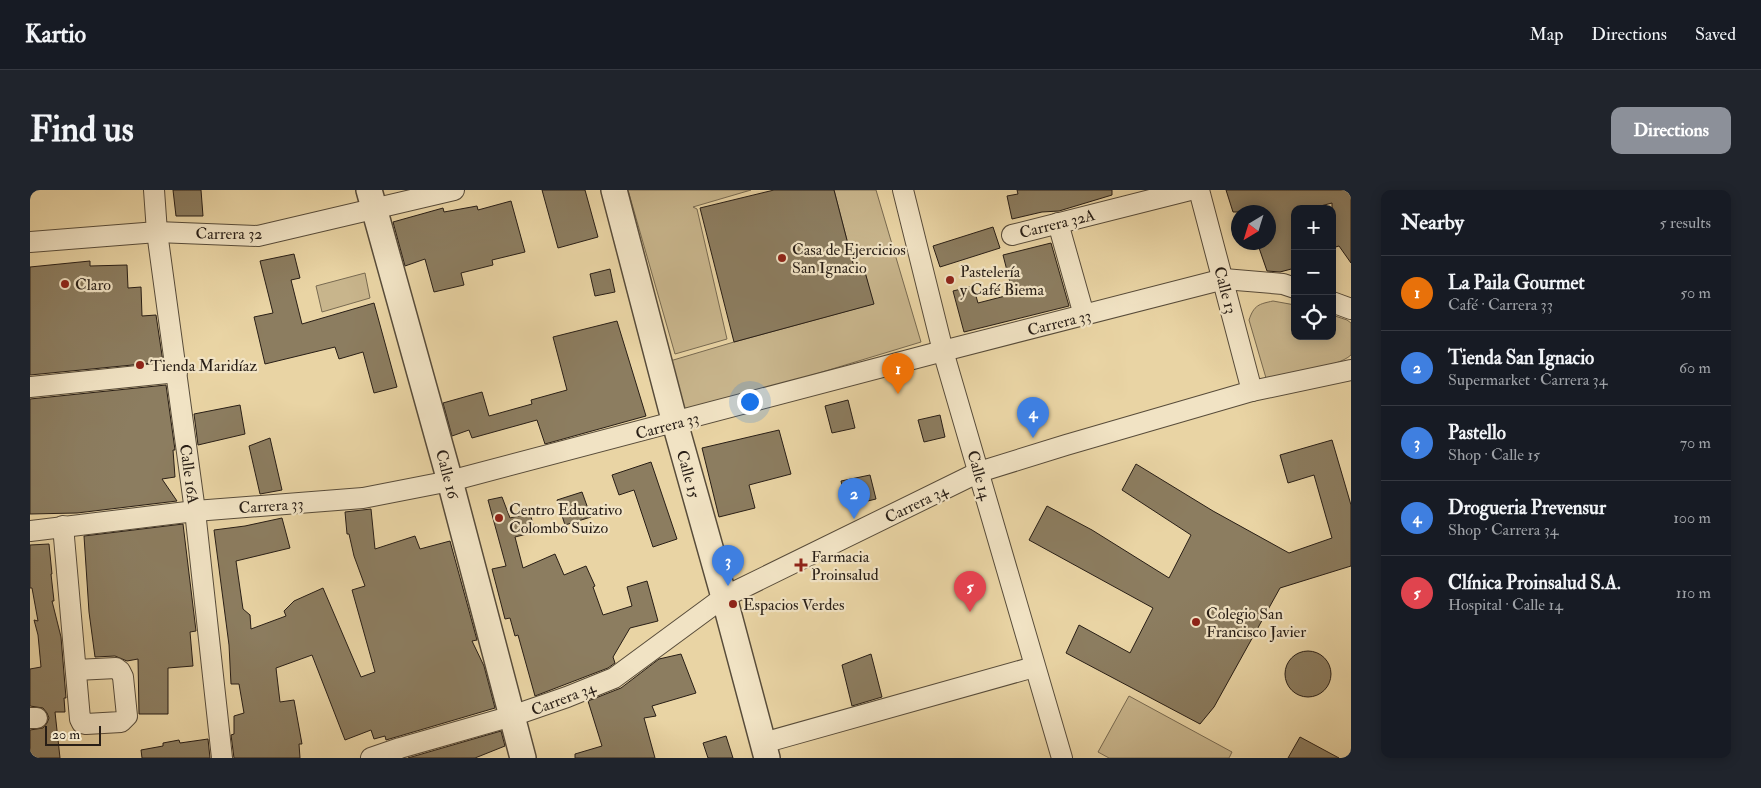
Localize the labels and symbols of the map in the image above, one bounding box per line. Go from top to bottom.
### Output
street label: Carrera 32A [1017,205,1097,243]
north arrow [1231,205,1276,250]
street label: Carrera 32 [196,224,262,244]
place label: Casa de Ejercicios San Ignacio [792,240,906,278]
marker: Casa de Ejercicios San Ignacio [776,252,788,264]
place label: Pastelería y Café Biema [960,262,1044,300]
street label: Calle 13 [1209,264,1241,316]
marker: Pastelería y Café Biema [944,274,956,286]
place label: Claro [75,275,111,295]
marker: Claro [59,278,71,290]
street label: Carrera 33 [1025,305,1093,341]
pin: 1 [882,353,914,394]
place label: Tienda Maridíaz [150,356,257,376]
marker: Tienda Maridíaz [134,359,146,371]
your location [737,389,763,415]
pin: 4 [1017,397,1049,438]
street label: Carrera 33 [633,408,701,444]
street label: Calle 16A [175,443,203,505]
street label: Calle 16 [431,447,463,502]
street label: Calle 15 [672,448,704,501]
street label: Calle 14 [962,448,996,504]
pin: 2 [838,478,870,519]
street label: Carrera 34 [882,480,952,528]
street label: Carrera 33 [238,494,304,518]
place label: Centro Educativo Colombo Suizo [509,500,623,538]
marker: Centro Educativo Colombo Suizo [493,512,505,524]
pin: 3 [712,545,744,586]
place label: Farmacia Proinsalud [811,547,879,585]
marker: Farmacia Proinsalud [795,559,807,571]
pin: 5 [954,571,986,612]
place label: Espacios Verdes [743,595,844,616]
marker: Espacios Verdes [727,598,739,610]
place label: Colegio San Francisco Javier [1206,604,1306,643]
marker: Colegio San Francisco Javier [1190,616,1202,628]
street label: Carrera 34 [528,677,600,720]
scale bar [45,723,101,746]

